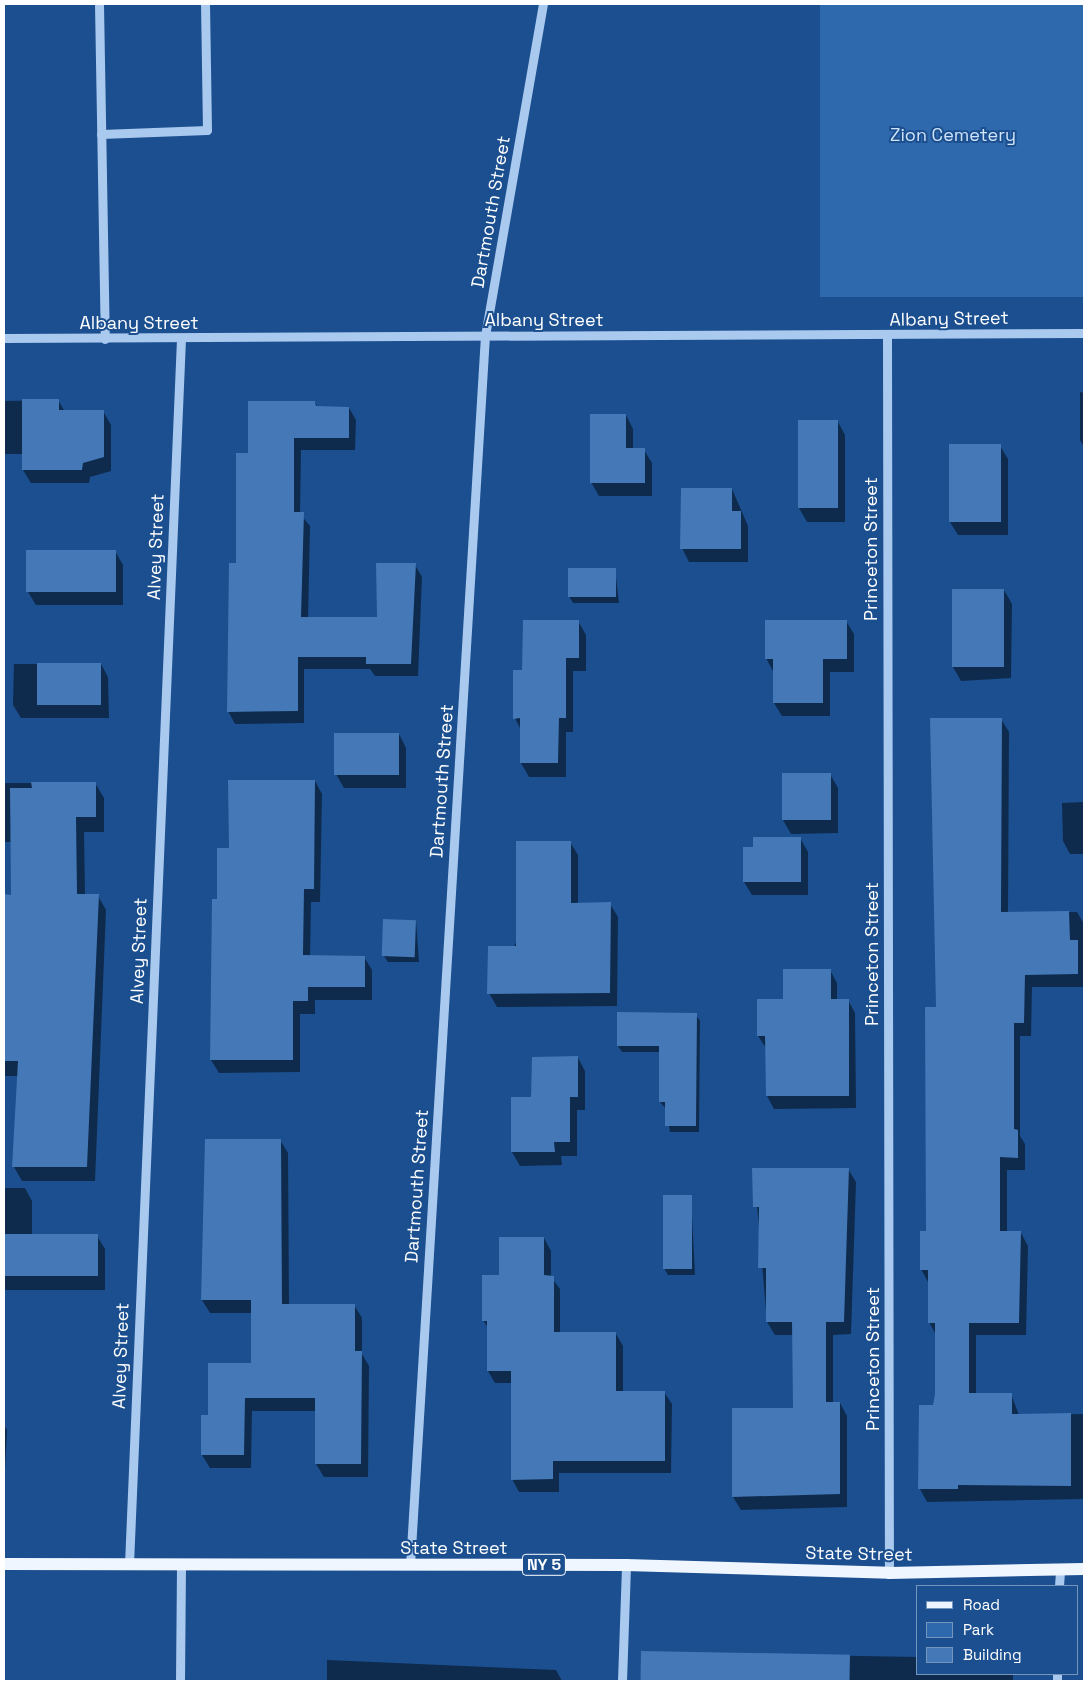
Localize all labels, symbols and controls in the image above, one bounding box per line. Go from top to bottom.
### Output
park label: Zion Cemetery [890,124,1016,146]
street label: Dartmouth Street [467,134,515,290]
street label: Albany Street [889,307,1009,331]
street label: Albany Street [484,309,604,331]
street label: Albany Street [79,312,199,334]
street label: Princeton Street [860,477,882,621]
street label: Alvey Street [143,493,169,601]
street label: Dartmouth Street [426,703,458,859]
street label: Princeton Street [861,882,883,1026]
street label: Alvey Street [126,897,152,1005]
street label: Dartmouth Street [401,1108,433,1264]
street label: Princeton Street [862,1287,884,1431]
street label: Alvey Street [108,1302,134,1410]
street label: State Street [400,1537,508,1559]
street label: State Street [805,1542,913,1566]
road number: NY 5 [522,1552,566,1578]
legend [916,1585,1078,1675]
text: Road [963,1595,1000,1614]
text: Park [963,1620,994,1639]
text: Building [963,1645,1022,1664]

